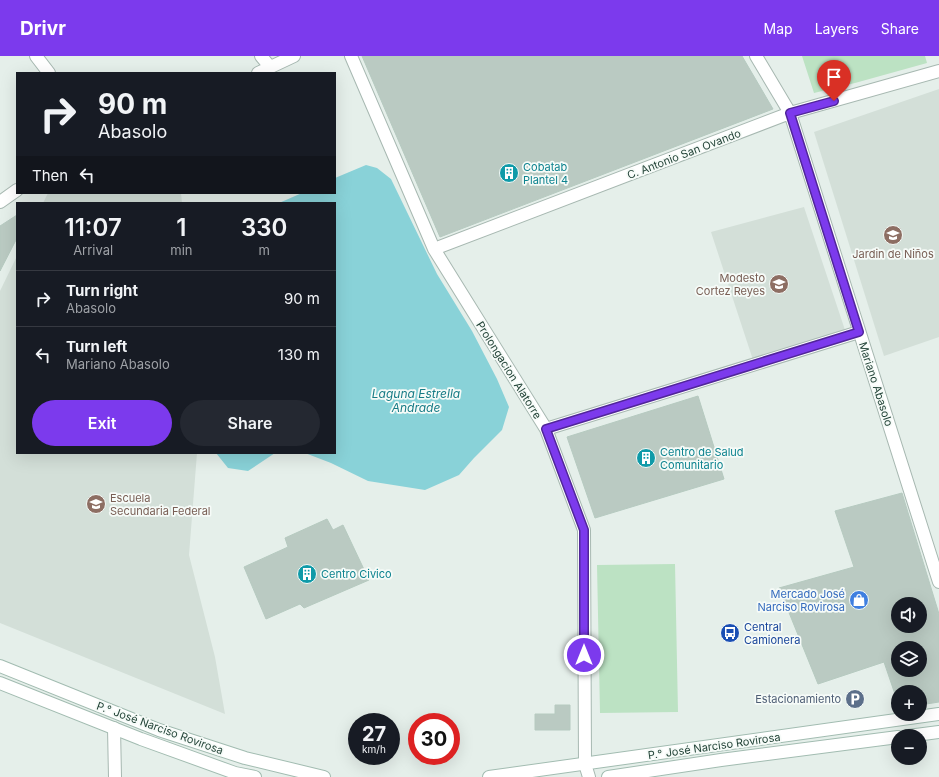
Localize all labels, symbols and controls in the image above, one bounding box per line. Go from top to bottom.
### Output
text: Drivr [20,17,66,40]
text: Map [764,20,793,37]
text: Layers [815,20,859,37]
text: Share [881,20,919,37]
pin [817,60,851,101]
icon: arrive [823,66,845,88]
text: 90 m [98,87,167,121]
icon: right [32,88,84,140]
text: Abasolo [98,121,167,142]
street label: C. Antonio San Ovando [625,126,743,182]
place label: Cobatab Plantel 4 [523,160,568,187]
building icon: Cobatab Plantel 4 [498,162,520,184]
icon: left [76,164,98,186]
text: Then [32,166,68,185]
text: 11:07 [65,213,122,242]
text: 1 [176,213,186,242]
text: 330 [241,213,287,242]
school or university icon: Jardin de Niños [882,224,904,246]
text: Arrival [73,242,113,258]
text: min [170,242,192,258]
text: m [259,242,270,258]
place label: Jardin de Niños [852,247,934,261]
place label: Modesto Cortez Reyes [696,271,765,298]
school or university icon: Modesto Cortez Reyes [768,273,790,295]
text: Turn right [66,281,138,300]
icon: right [32,288,54,310]
text: 90 m [284,289,320,308]
text: Abasolo [66,300,116,316]
street label: Prolongacion Alatorre [473,319,545,421]
text: Turn left [66,337,127,356]
street label: Mariano Abasolo [856,340,896,428]
icon: left [32,344,54,366]
text: 130 m [278,345,320,364]
text: Mariano Abasolo [66,356,170,372]
water label: Laguna Estrella Andrade [372,386,460,415]
button: Exit [32,400,172,446]
button: Share [180,400,320,446]
place label: Centro de Salud Comunitario [660,445,744,472]
building icon: Centro de Salud Comunitario [635,447,657,469]
place label: Escuela Secundaria Federal [110,491,211,518]
school or university icon: Escuela Secundaria Federal [85,493,107,515]
building icon: Centro Civico [296,563,318,585]
place label: Centro Civico [321,567,392,581]
place label: Mercado José Narciso Rovirosa [757,587,845,614]
shop icon: Mercado José Narciso Rovirosa [848,589,870,611]
map controls [891,597,927,765]
button: sound [891,597,927,633]
place label: Central Camionera [744,620,800,647]
bus stop icon: Central Camionera [719,622,741,644]
position arrow [563,634,605,676]
button: layers [891,641,927,677]
button: + [891,685,927,721]
parking icon: Estacionamiento [844,688,866,710]
place label: Estacionamiento [755,692,841,706]
street label: P.° José Narciso Rovirosa [95,699,225,757]
speed limit sign: 30 [408,713,460,765]
text: 27 [362,722,386,746]
button: − [891,729,927,765]
street label: P.° José Narciso Rovirosa [647,730,781,762]
text: km/h [362,743,386,755]

